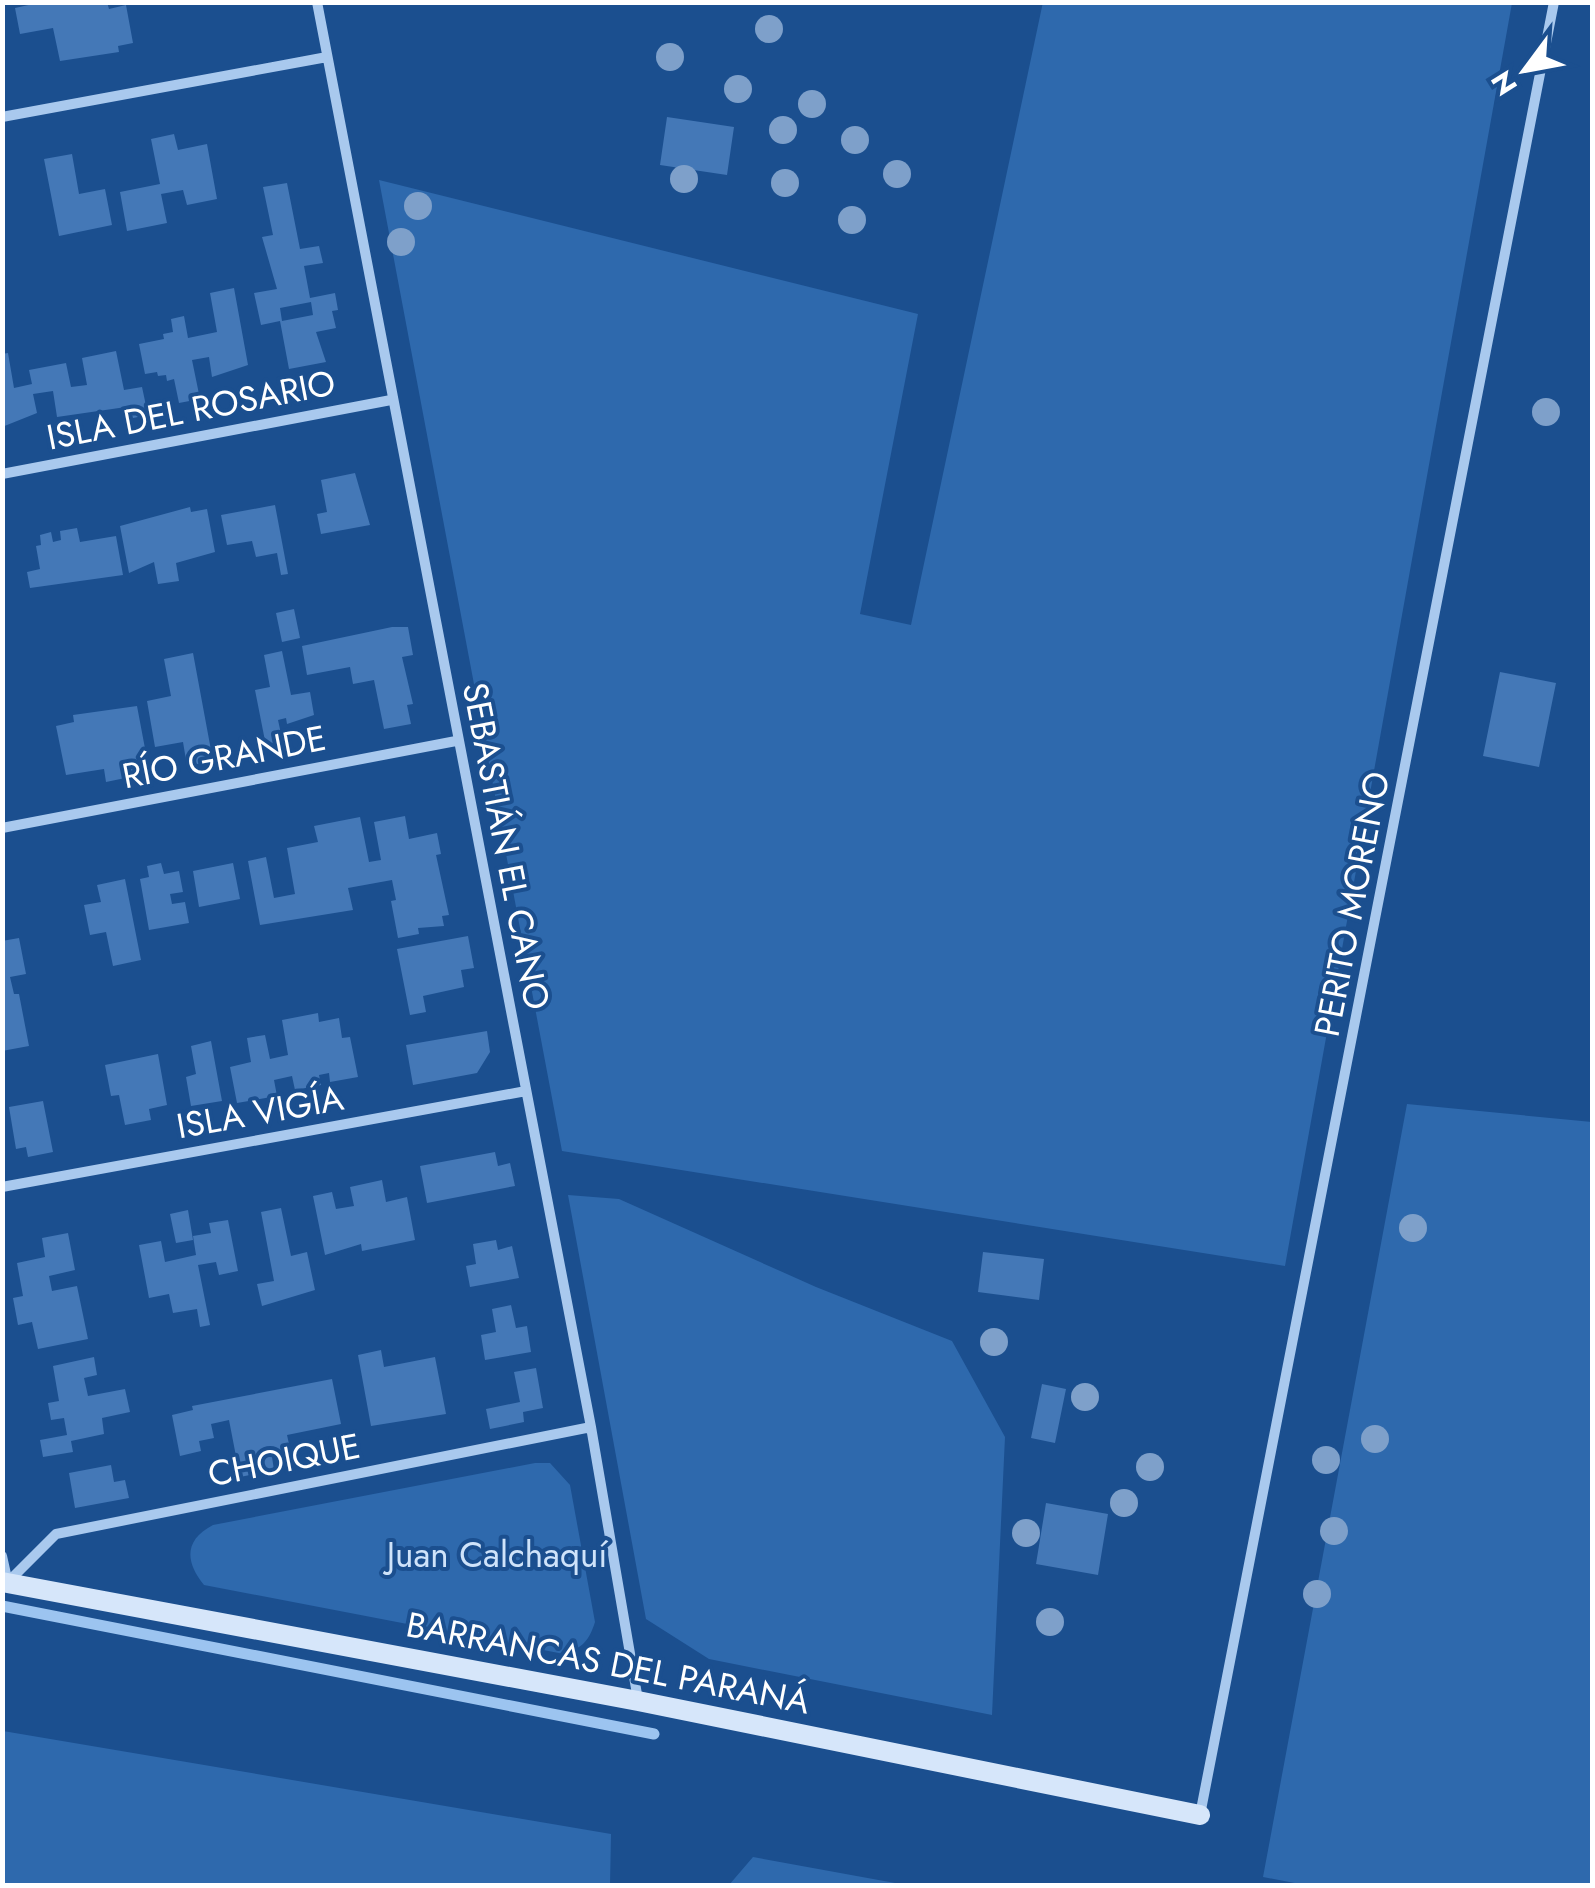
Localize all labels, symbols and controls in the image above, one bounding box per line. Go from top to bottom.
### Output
north arrow [1475,20,1575,120]
text: N [1481,63,1527,103]
street label: ISLA DEL ROSARIO [43,358,339,462]
street label: SEBASTIÁN EL CANO [450,678,562,1014]
street label: RÍO GRANDE [118,713,330,801]
street label: PERITO MORENO [1302,767,1402,1041]
street label: ISLA VIGÍA [173,1073,347,1151]
street label: CHOIQUE [204,1421,364,1499]
park label: Juan Calchaquí [383,1530,609,1580]
street label: BARRANCAS DEL PARANÁ [402,1599,814,1727]

